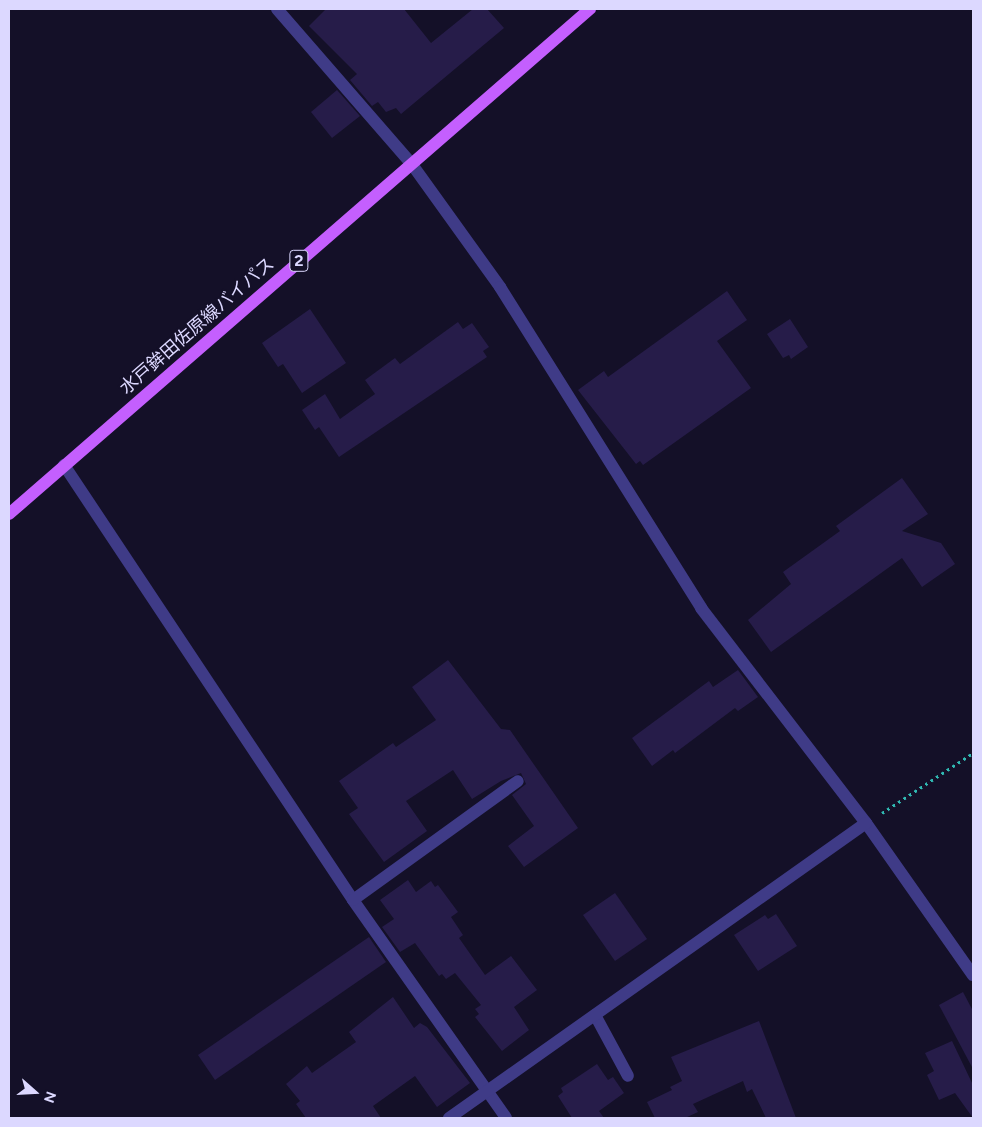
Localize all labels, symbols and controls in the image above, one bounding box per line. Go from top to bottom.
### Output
road number: 2 [289,248,309,274]
street label: 水戸鉾田佐原線バイパス [115,253,279,399]
north arrow [10,1067,60,1117]
text: N [40,1089,59,1105]

